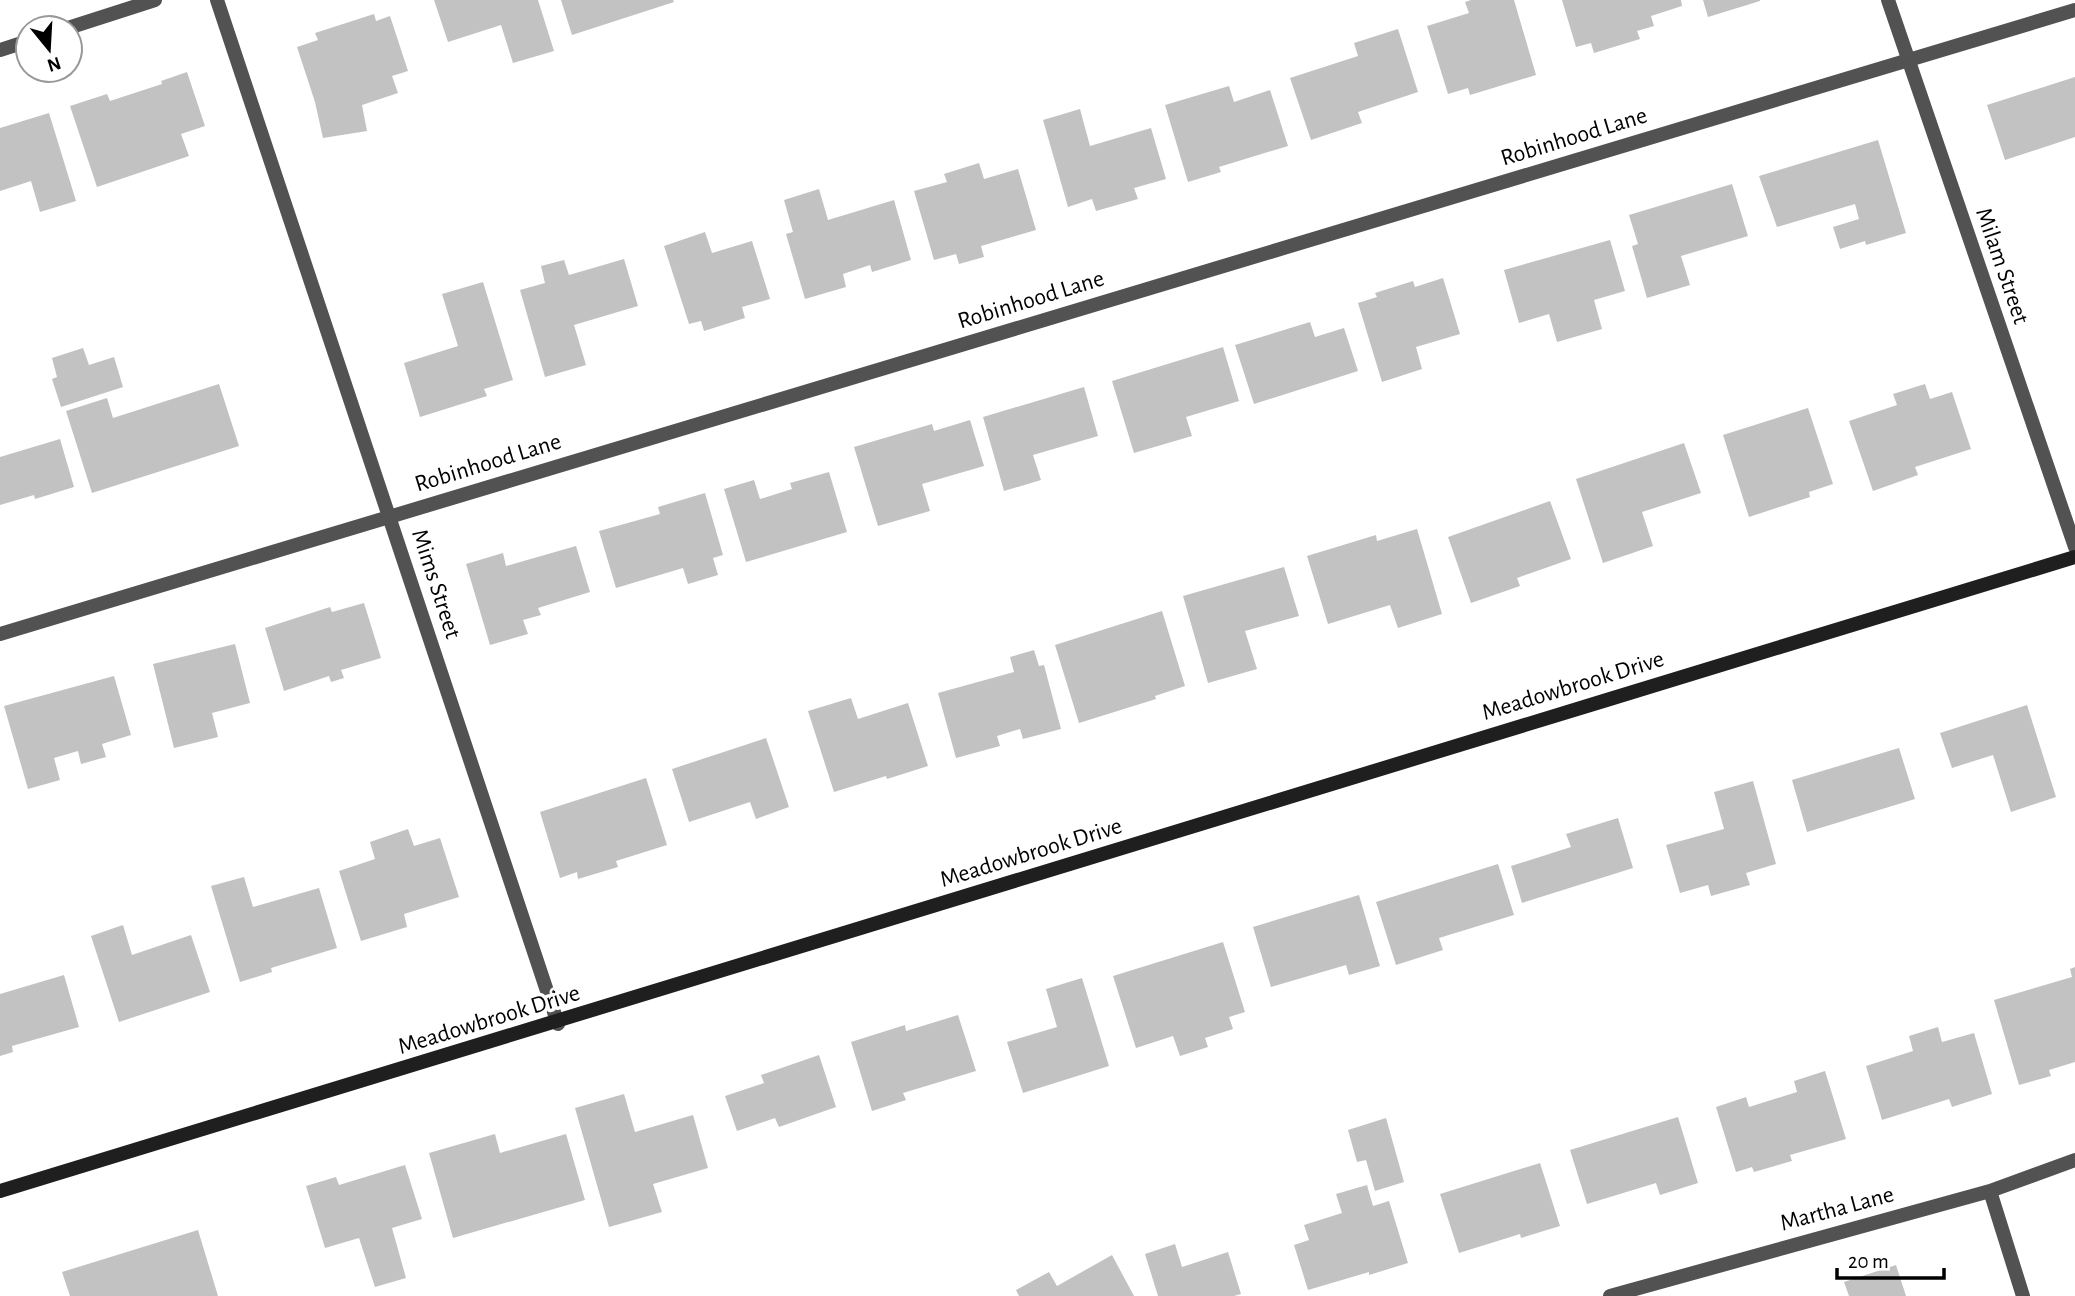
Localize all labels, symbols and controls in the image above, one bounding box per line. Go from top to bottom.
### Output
north arrow [14,14,84,84]
text: N [45,53,63,75]
street label: Robinhood Lane [1498,103,1650,171]
street label: Milam Street [1971,205,2033,328]
street label: Robinhood Lane [955,266,1107,334]
street label: Robinhood Lane [412,429,564,497]
street label: Mims Street [407,526,465,642]
street label: Meadowbrook Drive [1479,647,1667,725]
street label: Meadowbrook Drive [937,814,1125,892]
street label: Meadowbrook Drive [395,981,583,1059]
street label: Martha Lane [1778,1182,1896,1236]
scale bar [1837,1236,1944,1280]
text: 20 m [1848,1251,1889,1272]

